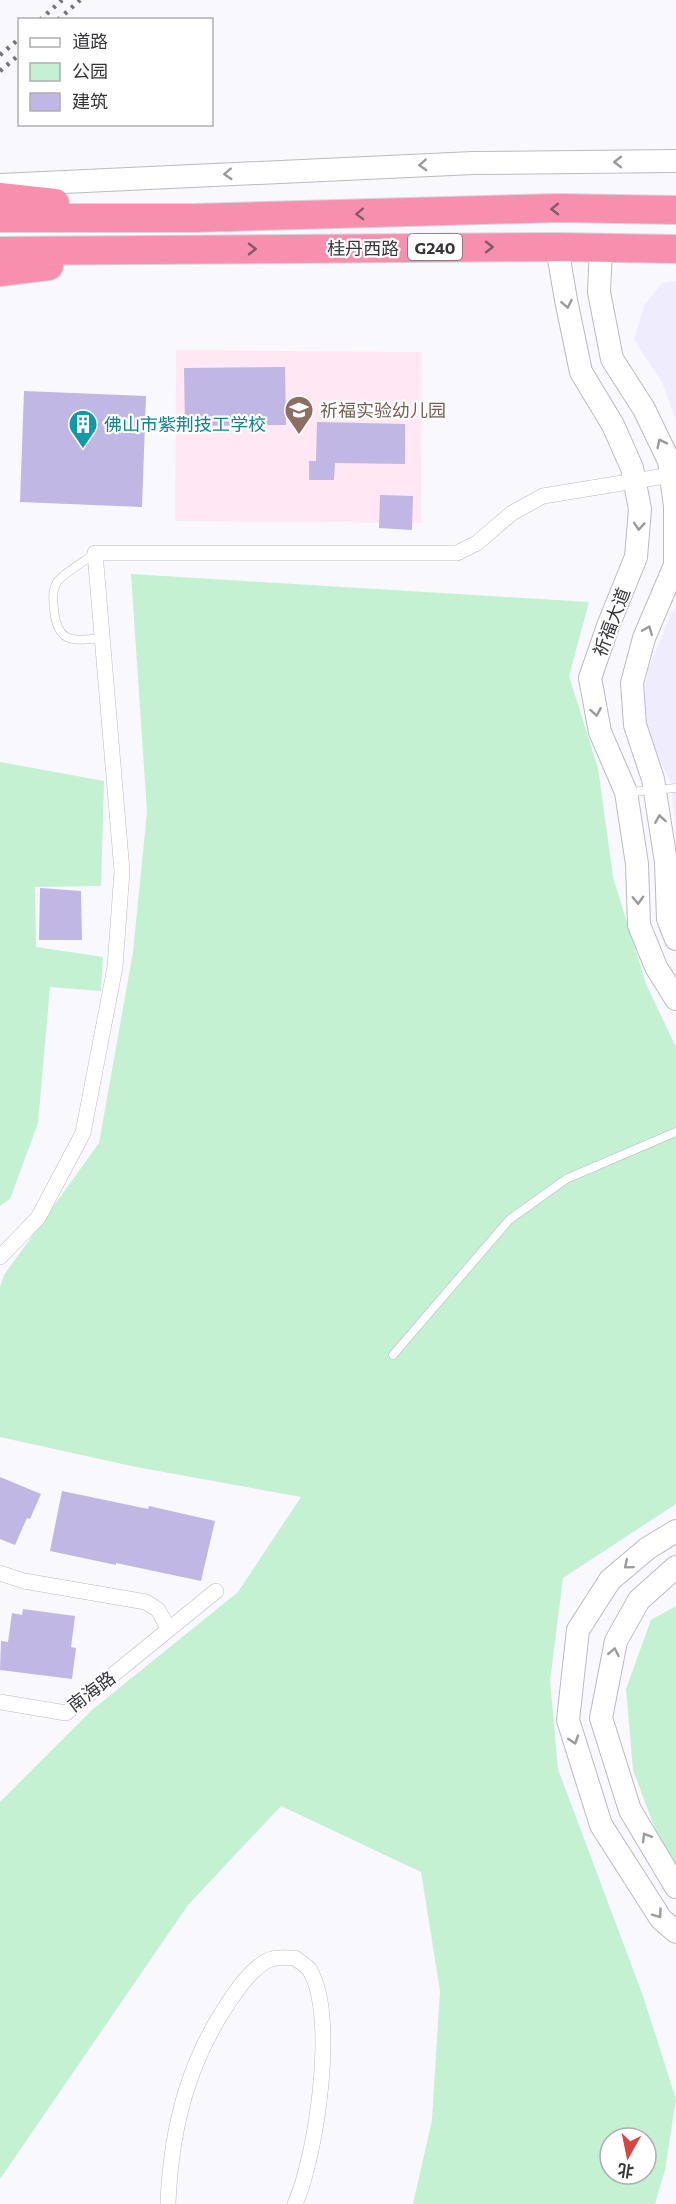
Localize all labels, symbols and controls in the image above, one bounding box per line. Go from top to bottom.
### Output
legend [18,18,213,126]
text: 道路 [72,30,108,52]
text: 公园 [72,60,108,82]
text: 建筑 [72,90,108,112]
one-way arrow [613,156,622,168]
one-way arrow [418,159,427,172]
one-way arrow [223,168,232,181]
one-way arrow [550,202,559,215]
one-way arrow [355,207,364,220]
road number: G240 [408,234,462,260]
street label: 桂丹西路 [327,237,399,259]
one-way arrow [484,241,493,253]
one-way arrow [247,243,256,255]
one-way arrow [560,299,573,309]
school or university icon: 祈福实验幼儿园 [283,394,315,436]
place label: 祈福实验幼儿园 [320,399,446,421]
building icon: 佛山市紫荆技工学校 [67,408,99,450]
place label: 佛山市紫荆技工学校 [104,413,266,435]
one-way arrow [656,439,668,450]
one-way arrow [632,522,645,531]
street label: 祈福大道 [588,584,634,660]
one-way arrow [641,626,653,637]
one-way arrow [589,707,602,717]
one-way arrow [654,815,666,824]
one-way arrow [632,896,645,905]
one-way arrow [624,1557,635,1568]
one-way arrow [607,1647,620,1657]
street label: 南海路 [63,1666,119,1716]
one-way arrow [567,1734,579,1745]
one-way arrow [642,1833,653,1843]
one-way arrow [651,1908,662,1919]
north arrow [598,2126,658,2186]
text: 北 [616,2161,635,2182]

